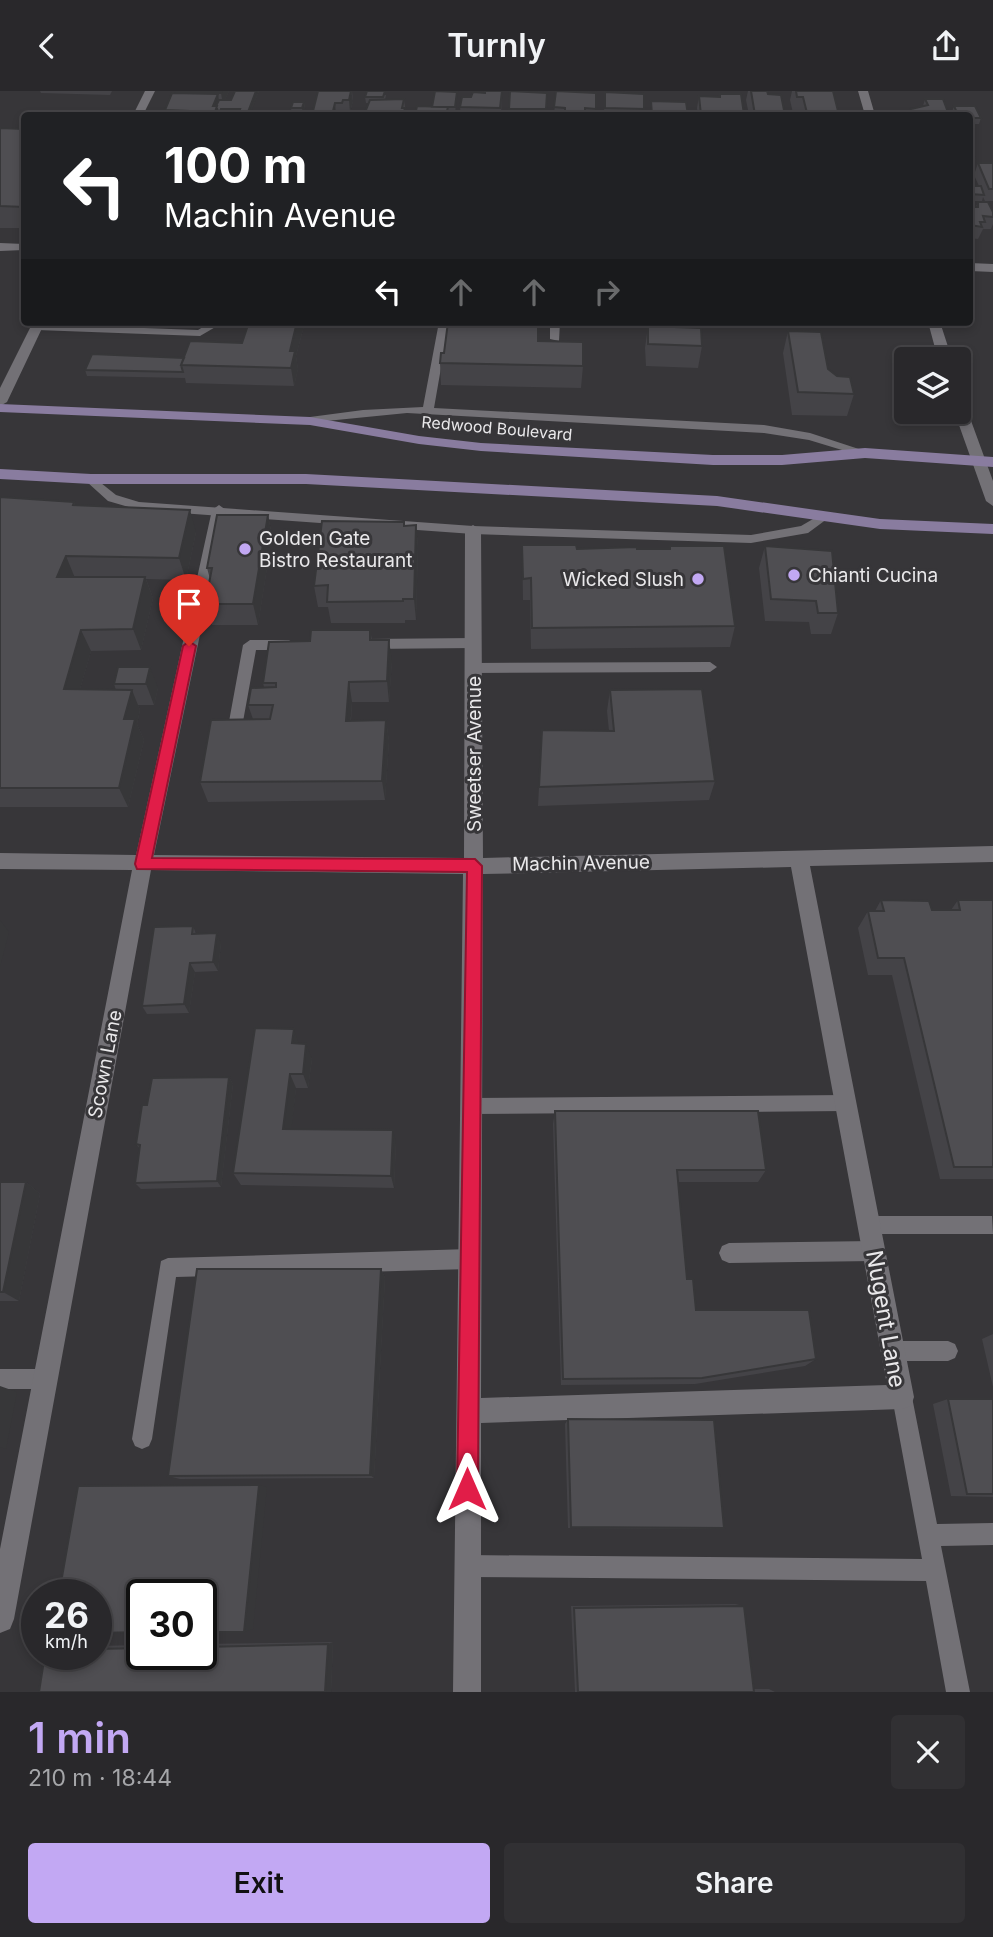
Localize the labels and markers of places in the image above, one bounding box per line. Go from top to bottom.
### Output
place label: Golden Gate Bistro Restaurant [259,527,412,572]
marker: Golden Gate Bistro Restaurant [237,541,253,557]
place label: Chianti Cucina [808,564,938,587]
marker: Chianti Cucina [786,567,802,583]
place label: Wicked Slush [562,568,684,591]
marker: Wicked Slush [690,571,706,587]
pin [159,574,219,646]

